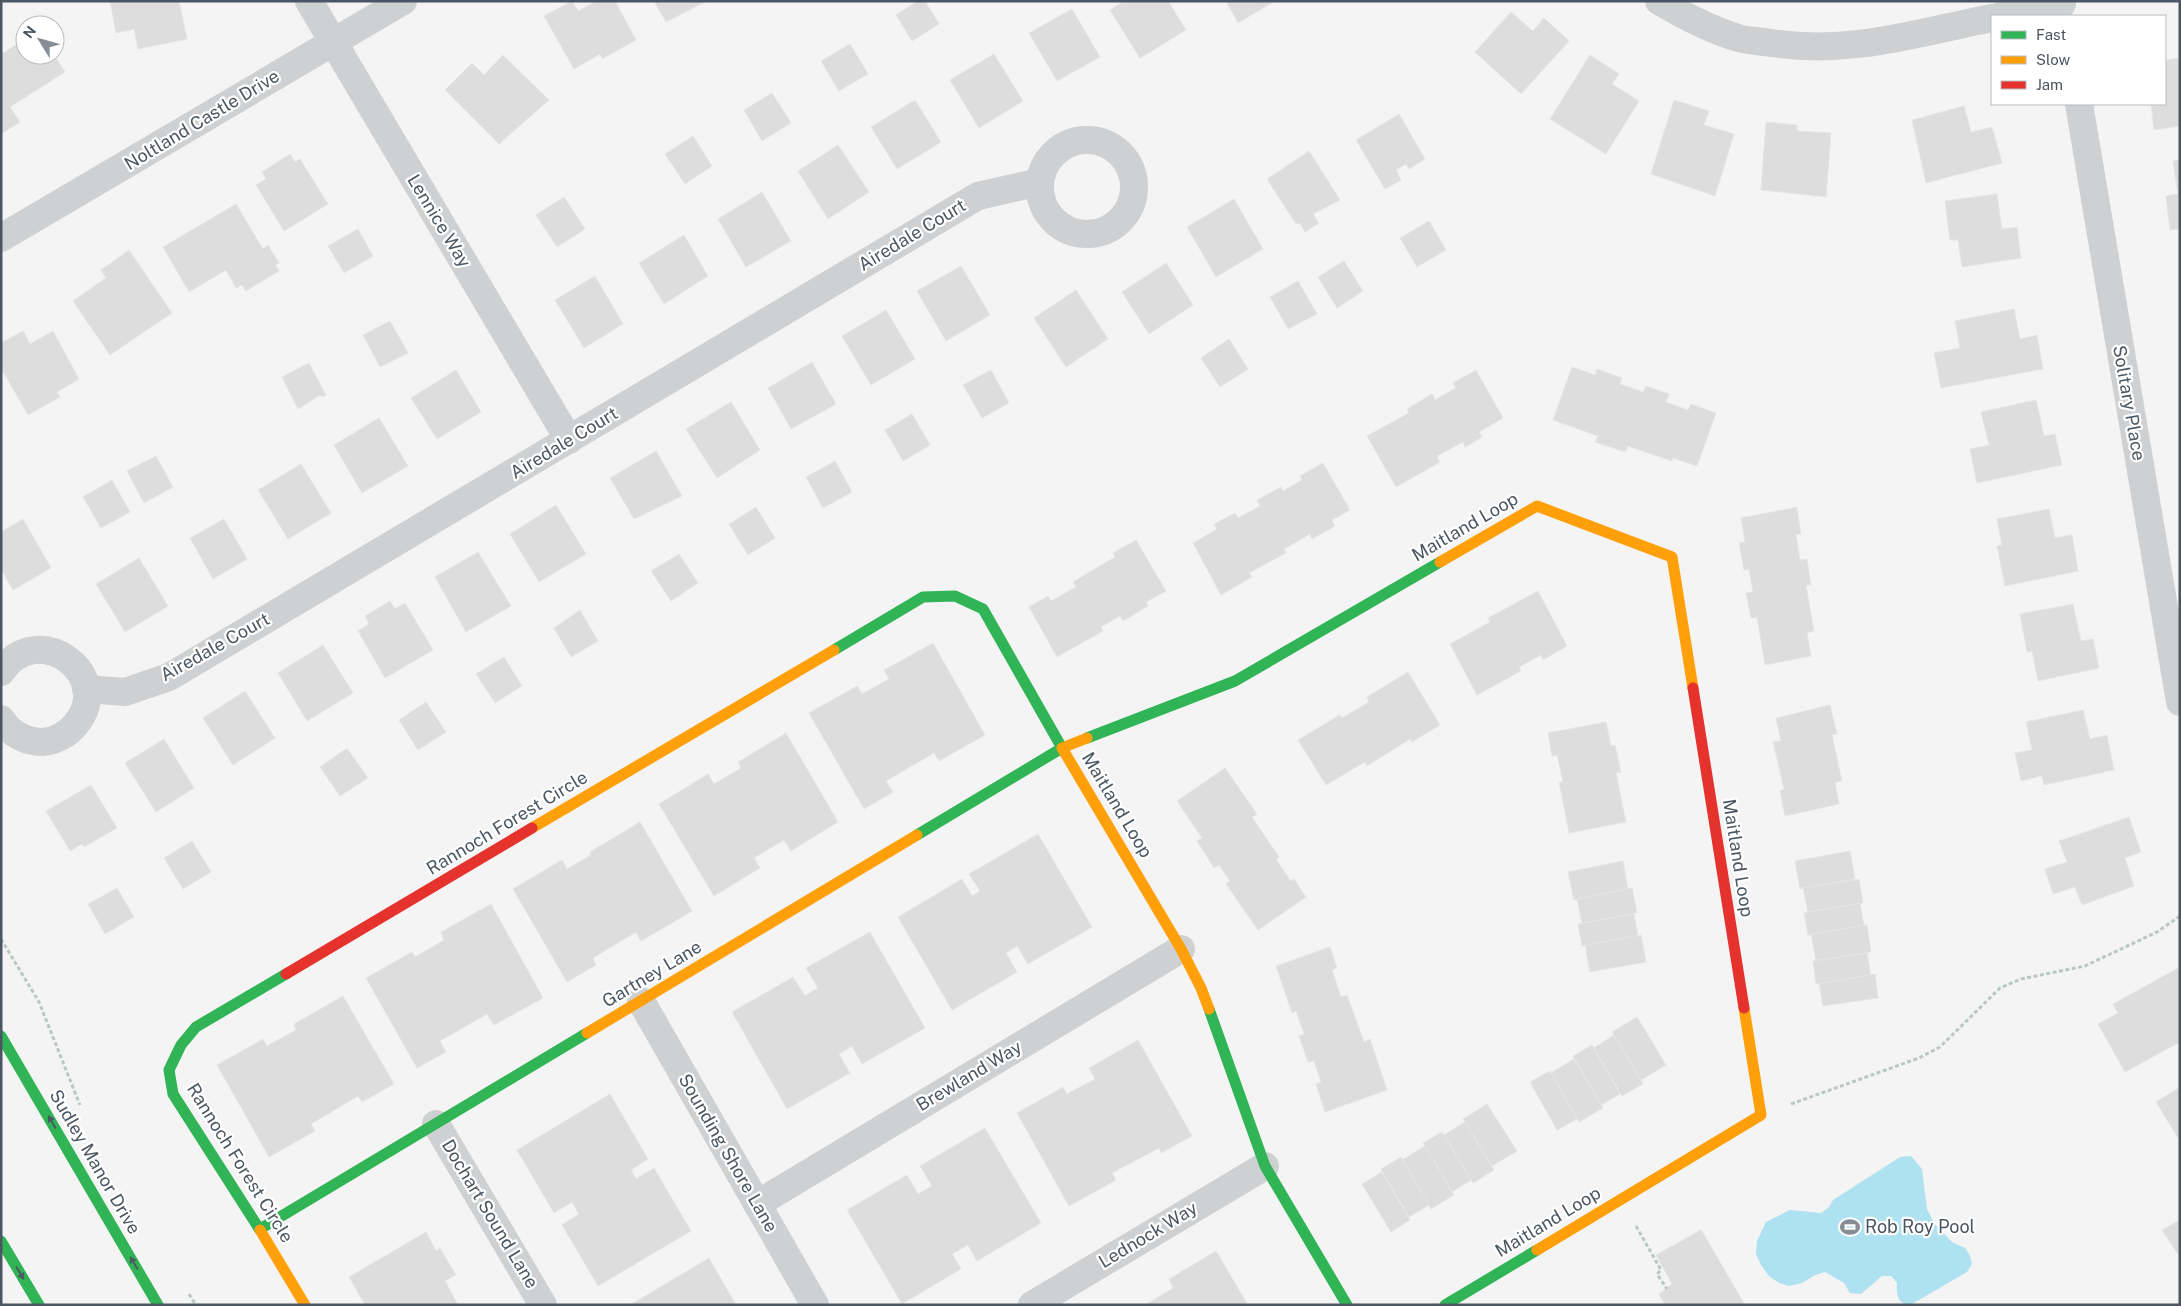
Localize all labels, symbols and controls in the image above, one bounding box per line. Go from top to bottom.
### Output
north arrow [15,15,65,65]
legend [1991,15,2166,105]
text: N [20,23,39,41]
text: Fast [2036,26,2066,43]
text: Slow [2036,51,2071,68]
street label: Noltland Castle Drive [121,65,283,174]
text: Jam [2036,76,2063,93]
street label: Lennice Way [403,170,476,271]
street label: Airedale Court [854,194,969,275]
street label: Solitary Place [2109,344,2150,462]
street label: Airedale Court [506,402,621,483]
street label: Maitland Loop [1408,488,1522,565]
street label: Airedale Court [157,608,273,685]
street label: Maitland Loop [1078,748,1157,861]
street label: Rannoch Forest Circle [422,766,591,879]
street label: Maitland Loop [1719,797,1758,918]
street label: Gartney Lane [598,936,705,1011]
street label: Brewland Way [912,1036,1026,1115]
street label: Sounding Shore Lane [675,1070,782,1236]
street label: Rannoch Forest Circle [183,1079,298,1246]
street label: Sudley Manor Drive [46,1086,145,1238]
one-way arrow [47,1116,56,1129]
street label: Dochart Sound Lane [438,1136,543,1292]
street label: Maitland Loop [1491,1182,1604,1261]
street label: Lednock Way [1095,1197,1201,1272]
sports icon: Rob Roy Pool [1839,1216,1861,1238]
place label: Rob Roy Pool [1865,1216,1975,1237]
one-way arrow [129,1256,138,1269]
one-way arrow [16,1266,25,1279]

